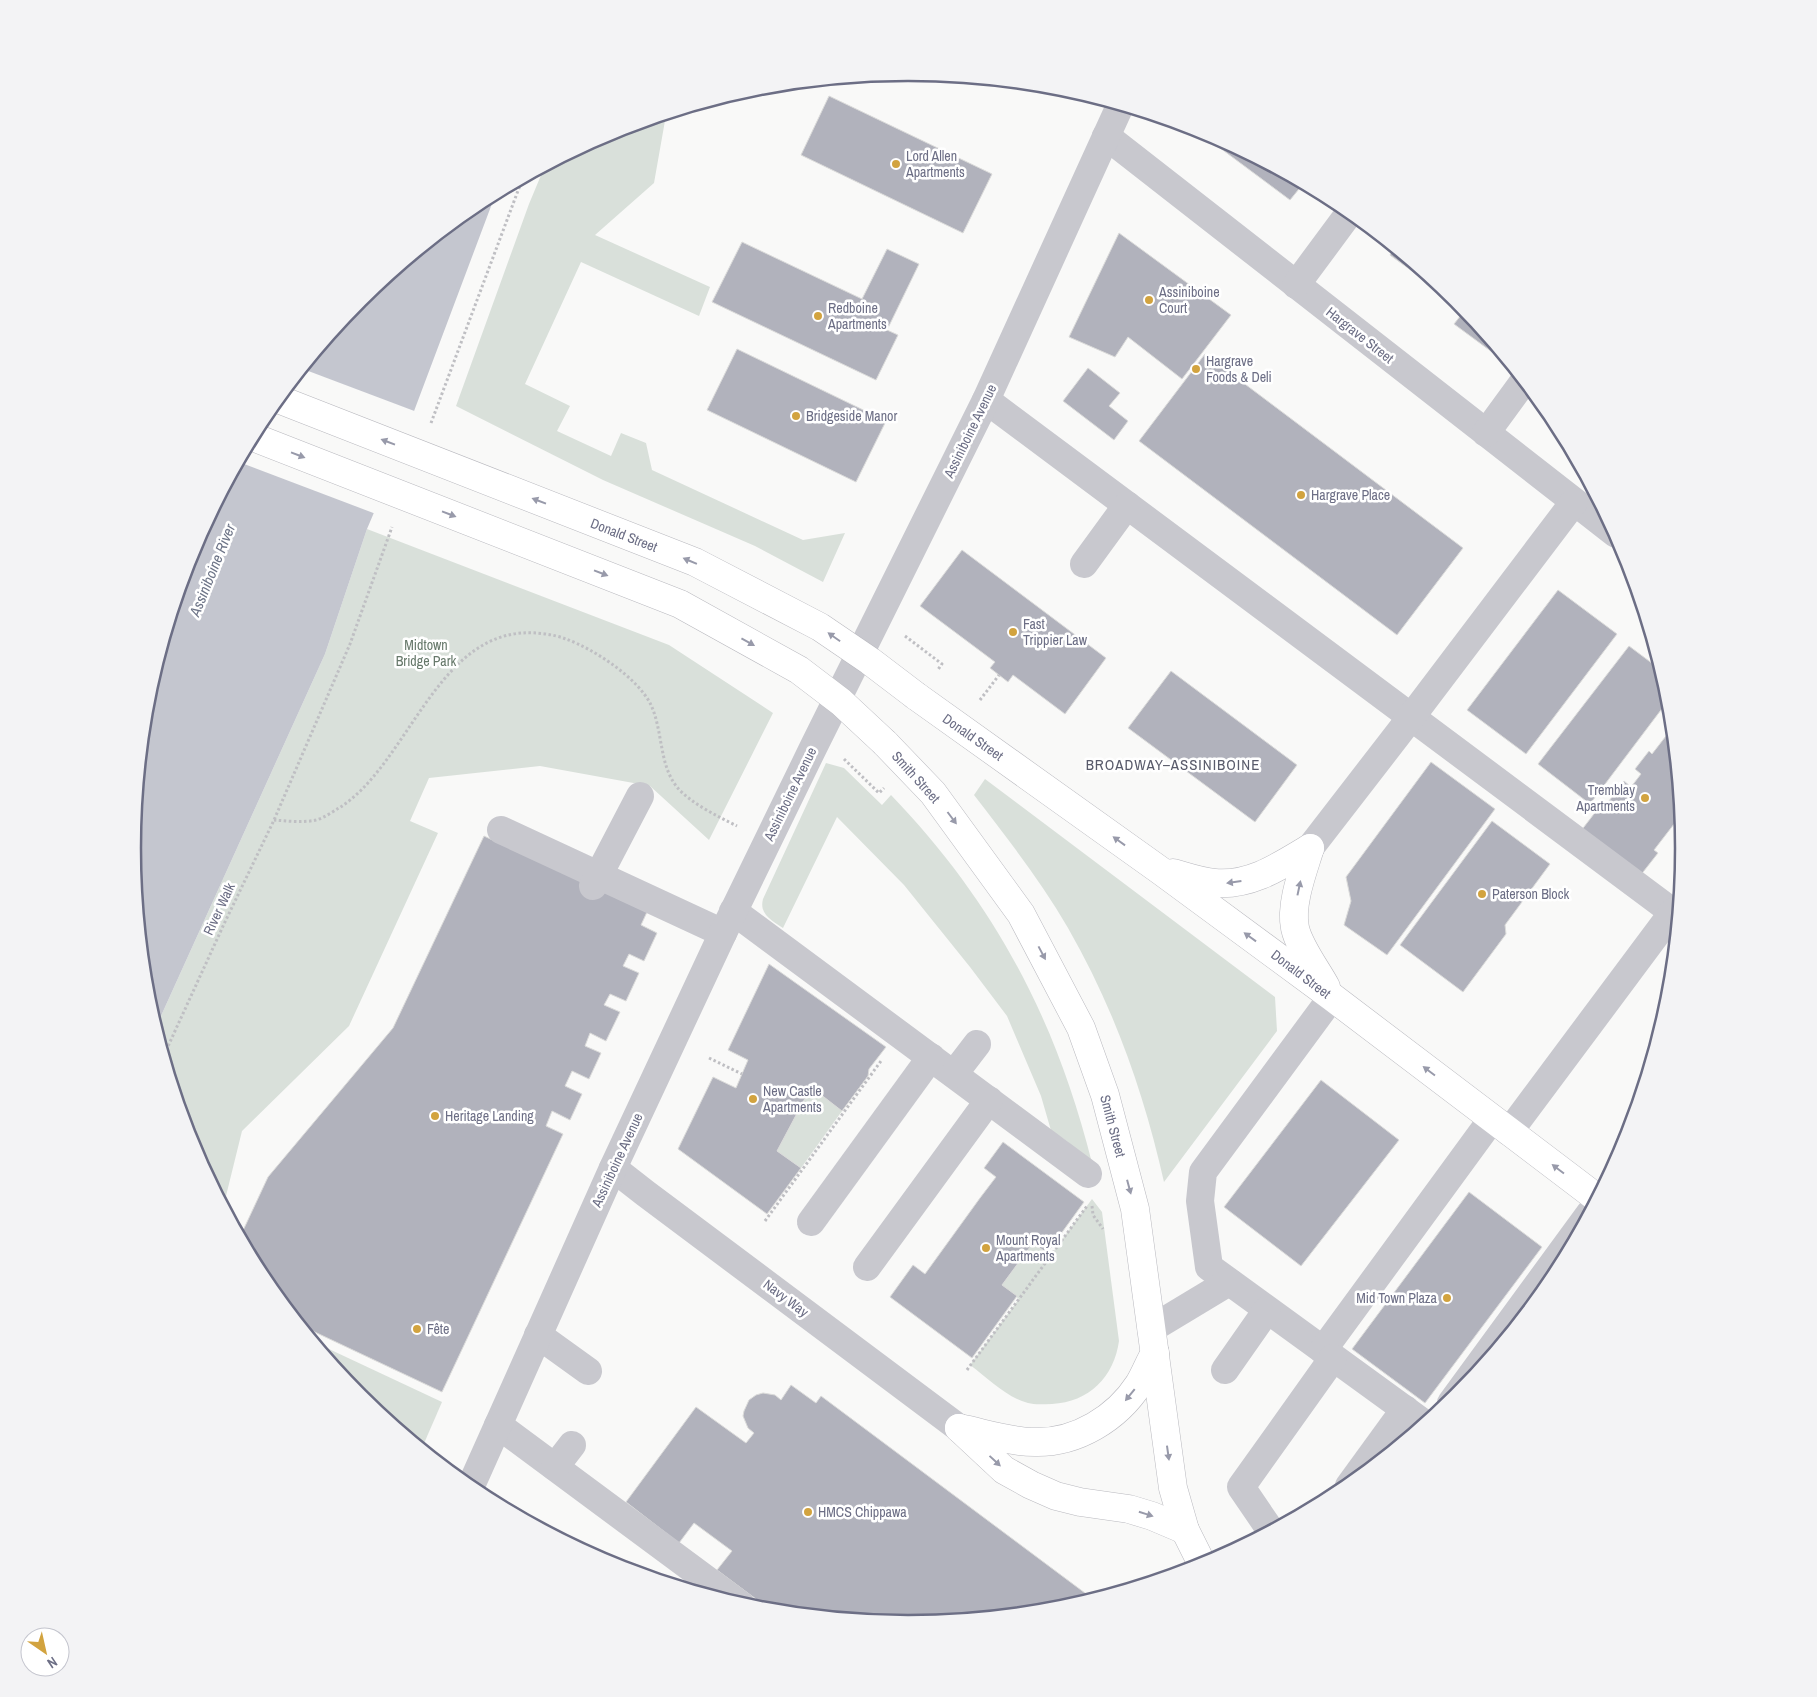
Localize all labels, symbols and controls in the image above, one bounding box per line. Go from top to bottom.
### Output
place label: Lord Allen Apartments [905,147,965,181]
marker: Lord Allen Apartments [890,158,902,170]
place label: Assiniboine Court [1158,283,1220,317]
marker: Assiniboine Court [1143,294,1155,306]
place label: Redboine Apartments [827,299,887,333]
street label: Hargrave Street [1323,303,1397,367]
marker: Redboine Apartments [812,310,824,322]
place label: Hargrave Foods & Deli [1206,352,1272,386]
marker: Hargrave Foods & Deli [1190,363,1202,375]
street label: Assiniboine Avenue [939,381,1000,482]
place label: Bridgeside Manor [806,407,897,425]
marker: Bridgeside Manor [790,410,802,422]
one-way arrow [380,438,395,446]
one-way arrow [291,451,306,459]
place label: Hargrave Place [1311,486,1390,504]
marker: Hargrave Place [1295,489,1307,501]
one-way arrow [531,497,546,505]
one-way arrow [442,511,457,518]
street label: Donald Street [588,514,660,556]
water label: Assiniboine River [184,520,240,620]
one-way arrow [683,556,697,564]
one-way arrow [594,569,609,577]
place label: Fast Trippier Law [1023,615,1088,649]
marker: Fast Trippier Law [1007,626,1019,638]
one-way arrow [827,632,841,642]
park label: Midtown Bridge Park [396,636,457,670]
one-way arrow [741,637,754,646]
street label: Donald Street [939,709,1007,765]
street label: Assiniboine Avenue [759,744,820,845]
street label: Smith Street [888,747,944,807]
district label: BROADWAY–ASSINIBOINE [1086,754,1260,775]
place label: Tremblay Apartments [1575,781,1635,815]
marker: Tremblay Apartments [1639,792,1651,804]
one-way arrow [947,811,957,825]
one-way arrow [1112,836,1126,846]
one-way arrow [1226,878,1242,886]
street label: River Walk [199,880,239,938]
one-way arrow [1295,880,1303,895]
place label: Paterson Block [1492,885,1569,903]
marker: Paterson Block [1476,888,1488,900]
one-way arrow [1244,931,1257,942]
one-way arrow [1038,946,1047,960]
street label: Donald Street [1268,946,1334,1002]
one-way arrow [1423,1065,1436,1076]
place label: New Castle Apartments [762,1082,822,1116]
marker: New Castle Apartments [747,1093,759,1105]
street label: Smith Street [1096,1093,1130,1159]
place label: Heritage Landing [445,1107,534,1125]
marker: Heritage Landing [429,1110,441,1122]
street label: Assiniboine Avenue [587,1110,647,1211]
one-way arrow [1551,1164,1565,1174]
one-way arrow [1125,1179,1133,1194]
place label: Mount Royal Apartments [995,1231,1060,1265]
marker: Mount Royal Apartments [980,1242,992,1254]
street label: Navy Way [760,1275,812,1321]
place label: Mid Town Plaza [1356,1289,1438,1307]
marker: Mid Town Plaza [1441,1292,1453,1304]
place label: Fête [427,1320,449,1338]
marker: Fête [411,1323,423,1335]
one-way arrow [1124,1388,1135,1401]
one-way arrow [1164,1446,1172,1462]
one-way arrow [989,1455,1001,1467]
place label: HMCS Chippawa [818,1503,907,1521]
marker: HMCS Chippawa [802,1506,814,1518]
one-way arrow [1138,1511,1153,1519]
north arrow [20,1627,70,1677]
text: N [44,1653,61,1673]

